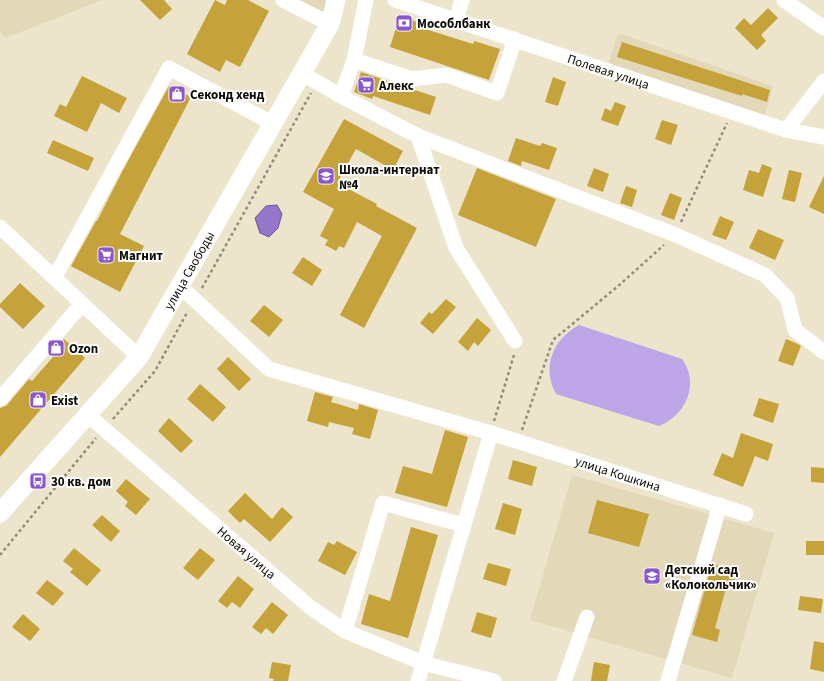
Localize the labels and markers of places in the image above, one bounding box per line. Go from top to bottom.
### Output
bank icon: Мособлбанк [394,13,414,33]
place label: Мособлбанк [417,15,491,33]
supermarket icon: Алекс [356,75,376,95]
place label: Алекс [378,77,414,95]
shop icon: Секонд хенд [167,84,187,104]
place label: Секонд хенд [190,86,265,104]
place label: Школа-интернат №4 [339,161,440,194]
school or university icon: Школа-интернат №4 [316,166,336,186]
supermarket icon: Магнит [96,245,116,265]
place label: Магнит [119,247,164,265]
shop icon: Ozon [46,338,66,358]
place label: Ozon [69,340,98,358]
shop icon: Exist [28,390,48,410]
place label: Exist [51,392,78,410]
bus stop icon: 30 кв. дом [28,471,48,491]
place label: 30 кв. дом [51,473,111,491]
place label: Детский сад «Колокольчик» [665,561,757,594]
school or university icon: Детский сад «Колокольчик» [642,566,662,586]

